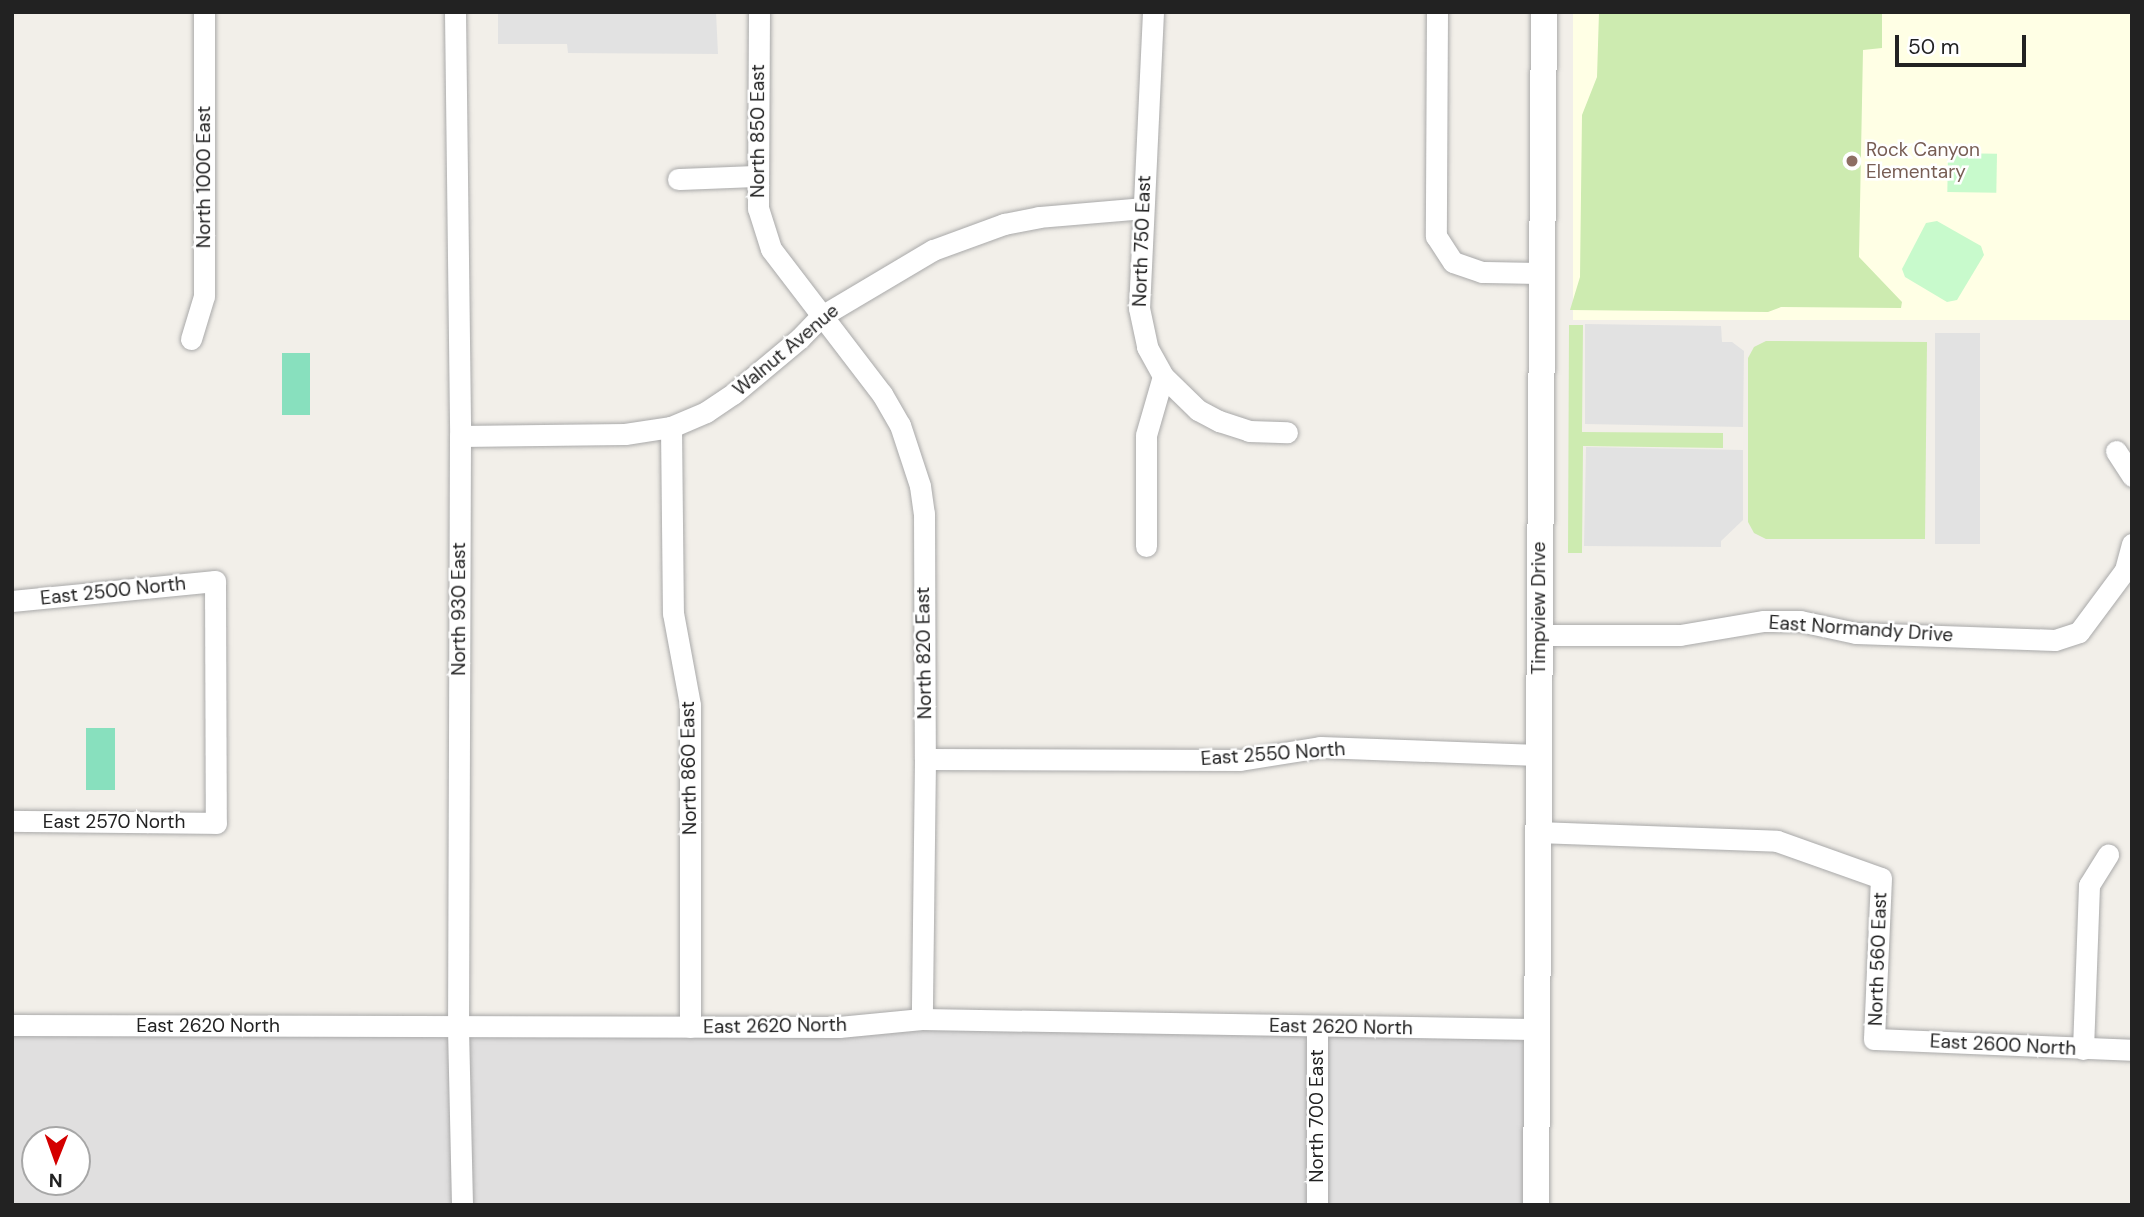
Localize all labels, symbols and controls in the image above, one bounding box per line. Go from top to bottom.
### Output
scale bar [1899,21,2030,65]
text: 50 m [1908,33,1959,61]
street label: North 850 East [747,64,769,198]
street label: North 1000 East [193,106,215,248]
place label: Rock Canyon Elementary [1866,139,1980,183]
marker: Rock Canyon Elementary [1844,153,1860,169]
street label: North 750 East [1128,175,1156,307]
street label: Walnut Avenue [729,299,843,401]
street label: Timpview Drive [1528,541,1550,675]
street label: North 930 East [448,542,470,676]
street label: East 2500 North [39,572,187,610]
street label: North 820 East [911,587,937,719]
street label: East Normandy Drive [1768,611,1954,647]
street label: North 860 East [676,701,702,835]
street label: East 2550 North [1200,738,1346,770]
street label: East 2570 North [43,811,185,833]
street label: North 560 East [1864,892,1892,1026]
street label: East 2620 North [703,1013,847,1039]
street label: East 2620 North [1269,1014,1413,1040]
street label: East 2620 North [136,1015,280,1037]
street label: East 2600 North [1929,1030,2077,1060]
street label: North 700 East [1306,1049,1328,1183]
north arrow [21,1126,91,1196]
text: N [49,1168,63,1193]

